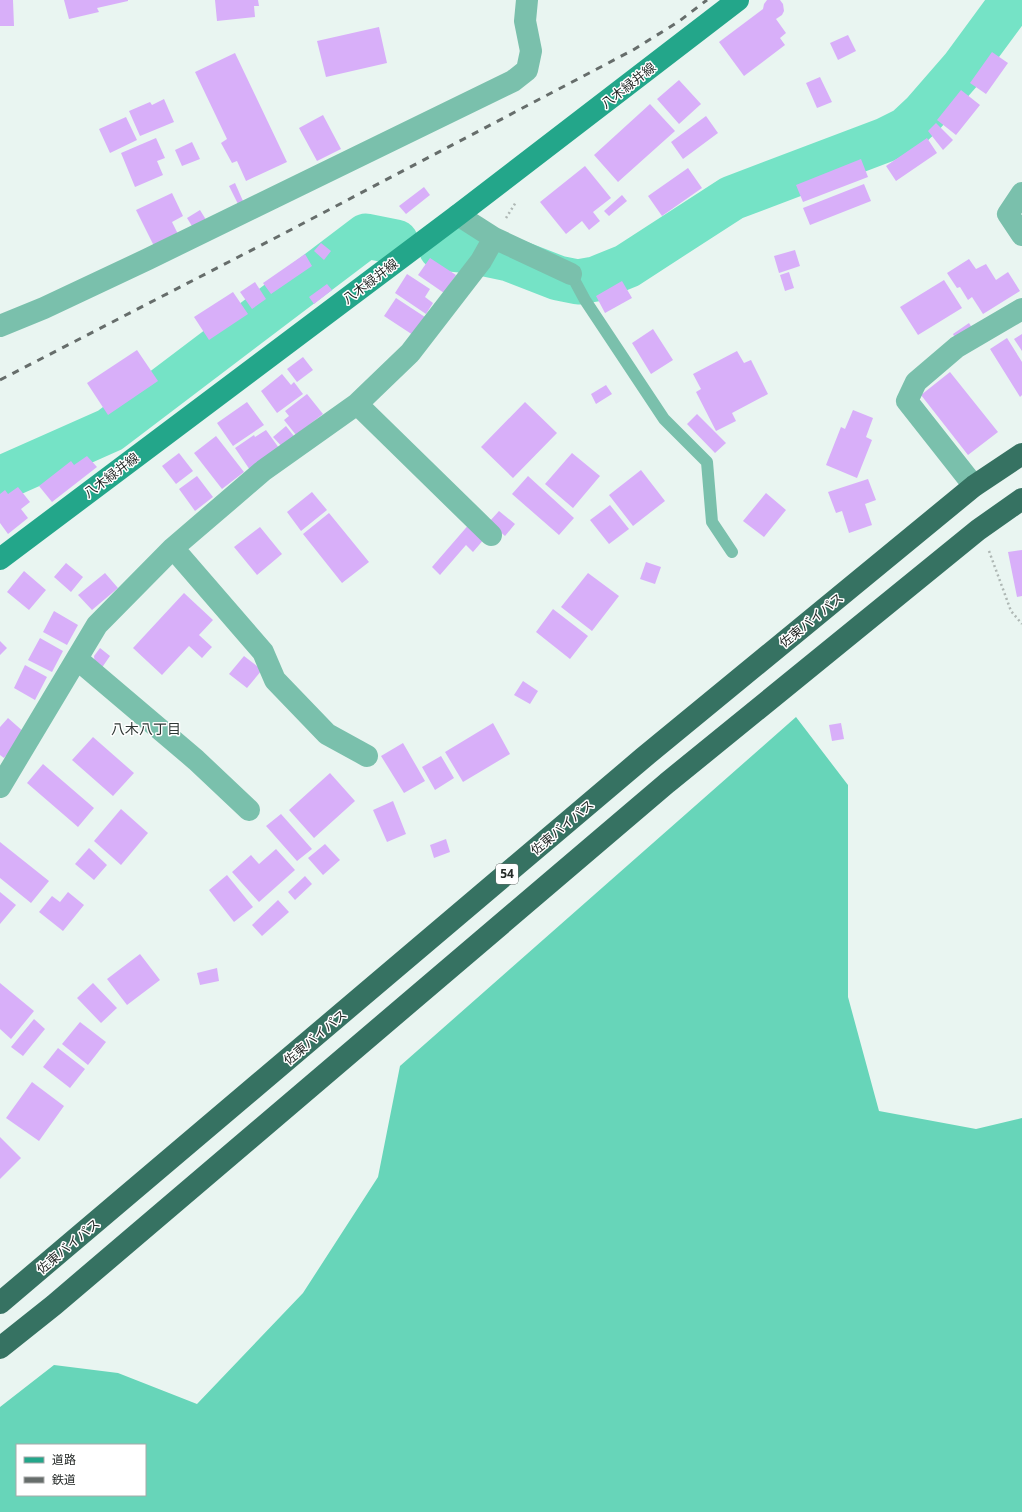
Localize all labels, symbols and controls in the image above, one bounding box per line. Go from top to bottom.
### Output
street label: 八木緑井線 [597,58,659,112]
street label: 八木緑井線 [339,254,401,308]
street label: 八木緑井線 [80,448,142,502]
street label: 佐東バイパス [775,589,847,651]
district label: 八木八丁目 [111,719,181,738]
street label: 佐東バイパス [526,795,598,859]
road number: 54 [496,864,518,884]
street label: 佐東バイパス [279,1005,351,1069]
street label: 佐東バイパス [32,1214,104,1278]
legend [16,1444,146,1496]
text: 道路 [52,1451,76,1468]
text: 鉄道 [52,1471,76,1488]

